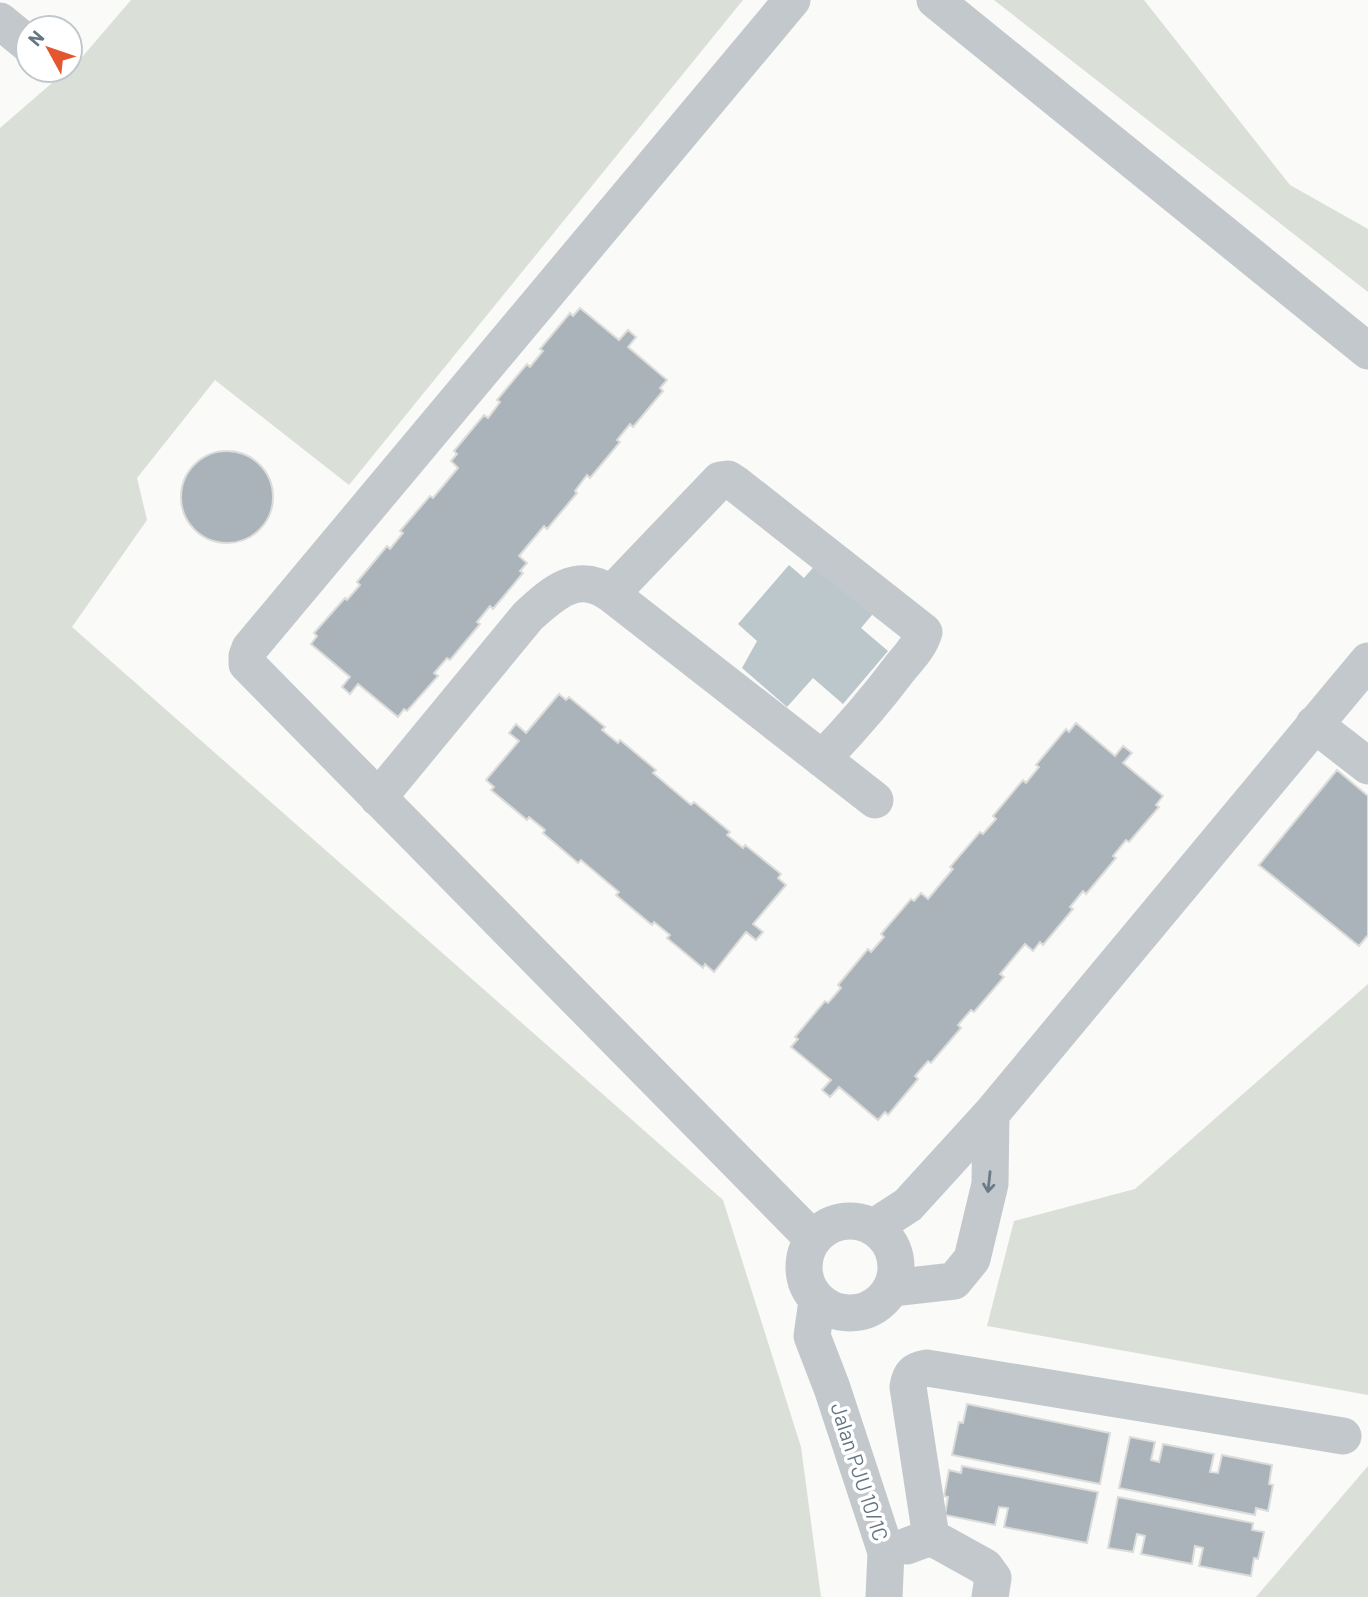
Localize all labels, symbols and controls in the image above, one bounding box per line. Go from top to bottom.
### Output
north arrow [14,14,84,84]
text: N [23,26,48,50]
one-way arrow [982,1170,995,1193]
street label: Jalan PJU 10/1C [826,1399,895,1544]

